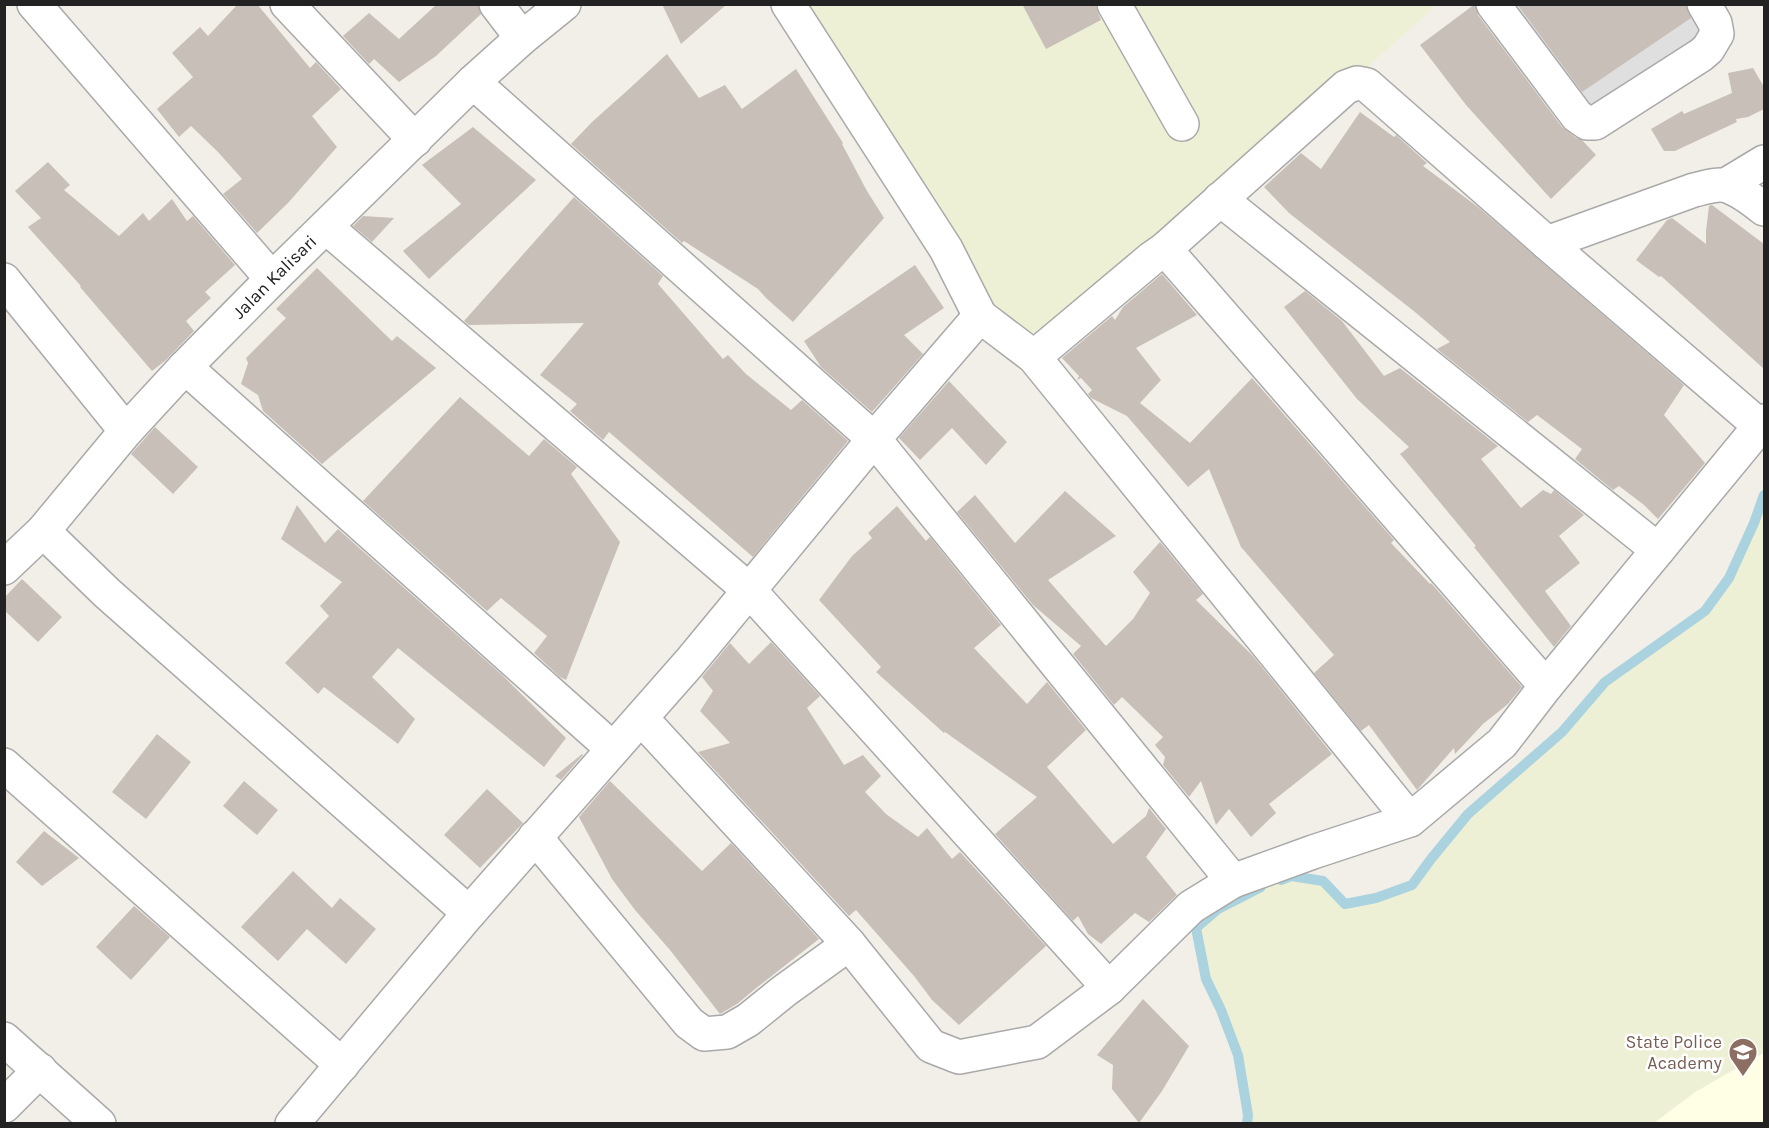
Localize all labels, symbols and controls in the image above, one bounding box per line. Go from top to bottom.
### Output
street label: Jalan Kalisari [228,230,321,323]
place label: State Police Academy [1625,1031,1723,1074]
school or university icon: State Police Academy [1727,1036,1759,1078]

